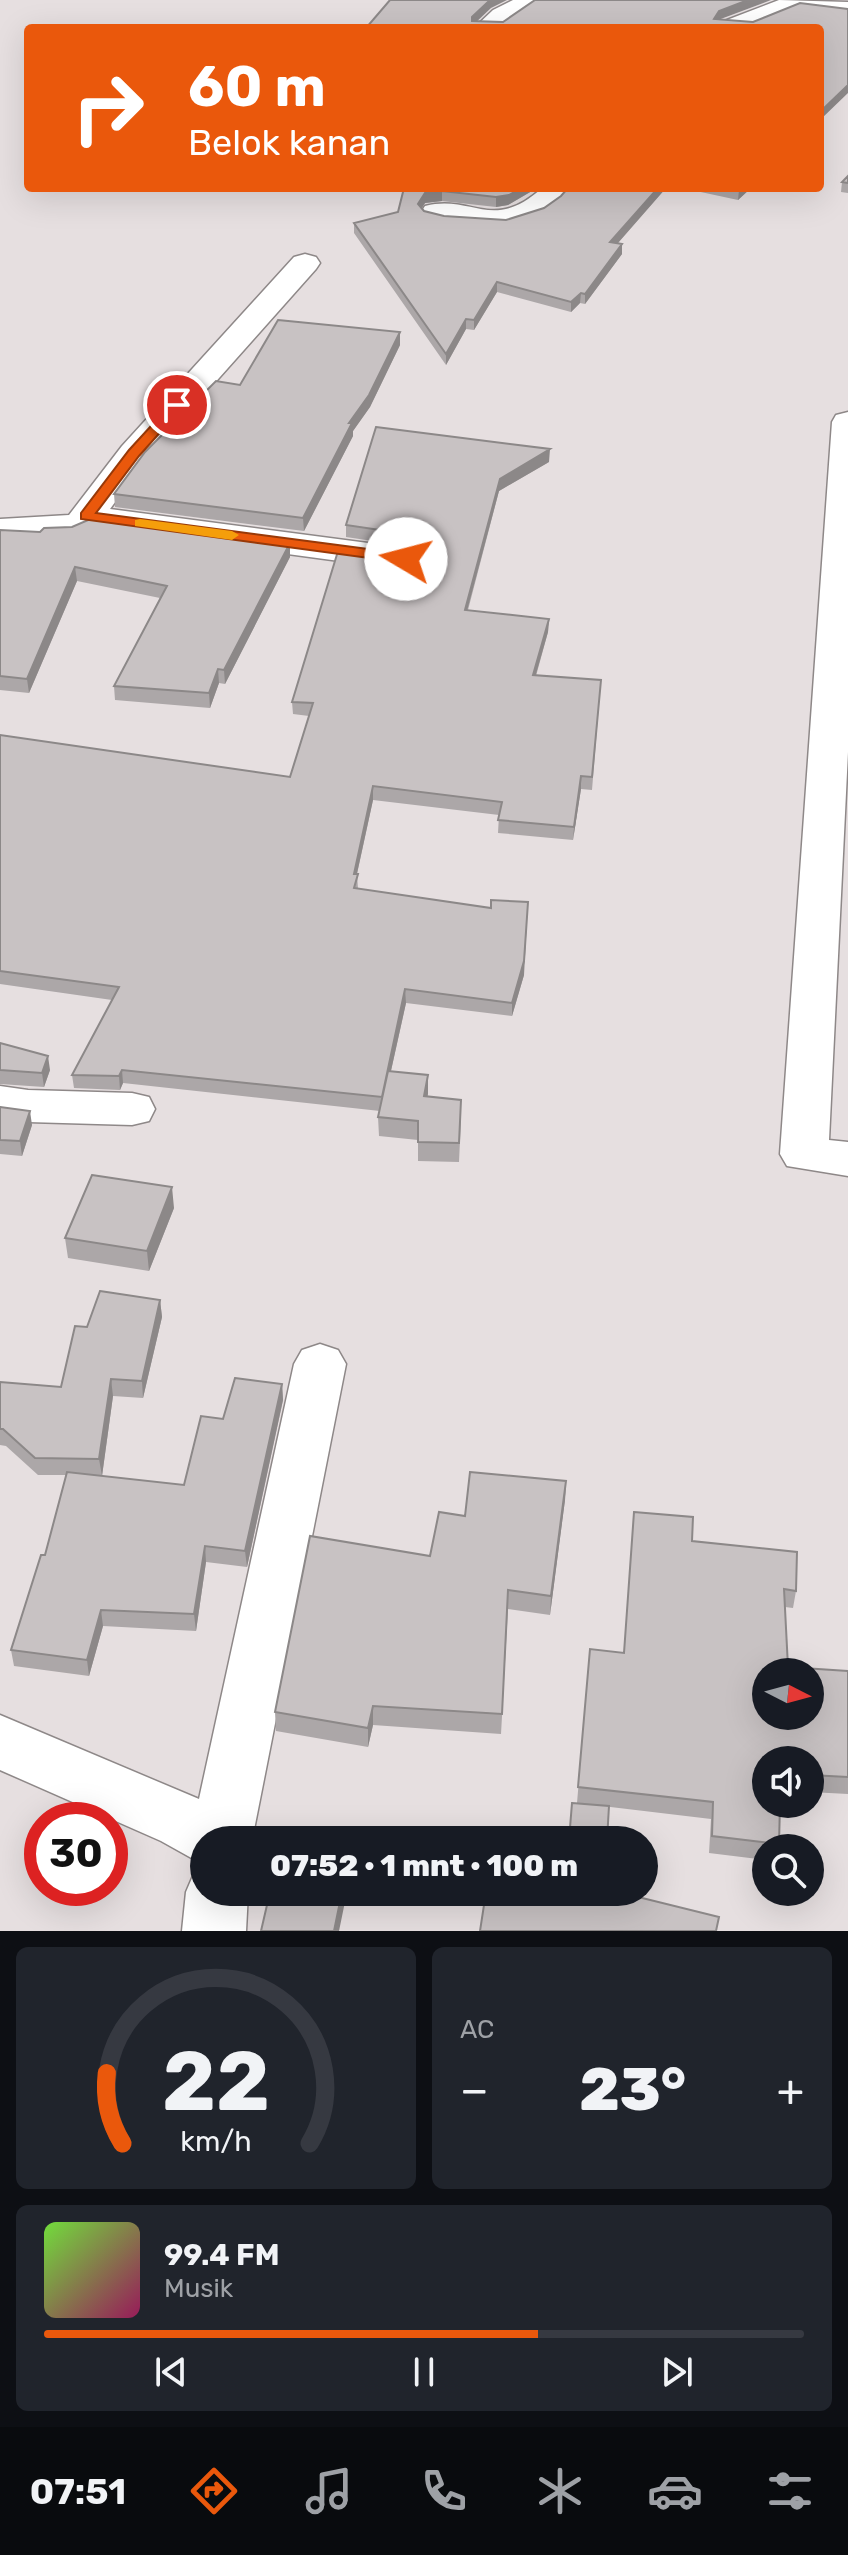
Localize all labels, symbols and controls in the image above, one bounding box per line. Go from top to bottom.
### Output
text: 60 m [188,54,326,120]
icon: right [56,56,160,160]
text: Belok kanan [188,121,390,164]
pin [143,371,211,439]
icon: arrive [155,383,199,427]
position arrow [364,517,448,601]
north arrow [752,1658,824,1730]
map controls [752,1658,824,1906]
button: sound [752,1746,824,1818]
speed limit sign: 30 [24,1802,128,1906]
button: search [752,1834,824,1906]
text: 07:52 · 1 mnt · 100 m [270,1848,578,1884]
text: AC [460,2014,494,2045]
text: 22 [162,2032,270,2131]
text: 23° [579,2054,686,2125]
text: − [460,2064,489,2116]
text: + [777,2064,804,2116]
text: km/h [180,2124,252,2158]
text: 99.4 FM [164,2237,280,2273]
text: Musik [164,2273,233,2304]
icon: previous [149,2350,193,2394]
icon: pause [402,2350,446,2394]
icon: next [655,2350,699,2394]
icon: directions [186,2463,242,2519]
icon: music [301,2463,357,2519]
icon: phone [416,2463,472,2519]
icon: climate [532,2463,588,2519]
icon: car [647,2463,703,2519]
icon: filters [762,2463,818,2519]
text: 07:51 [30,2470,126,2513]

